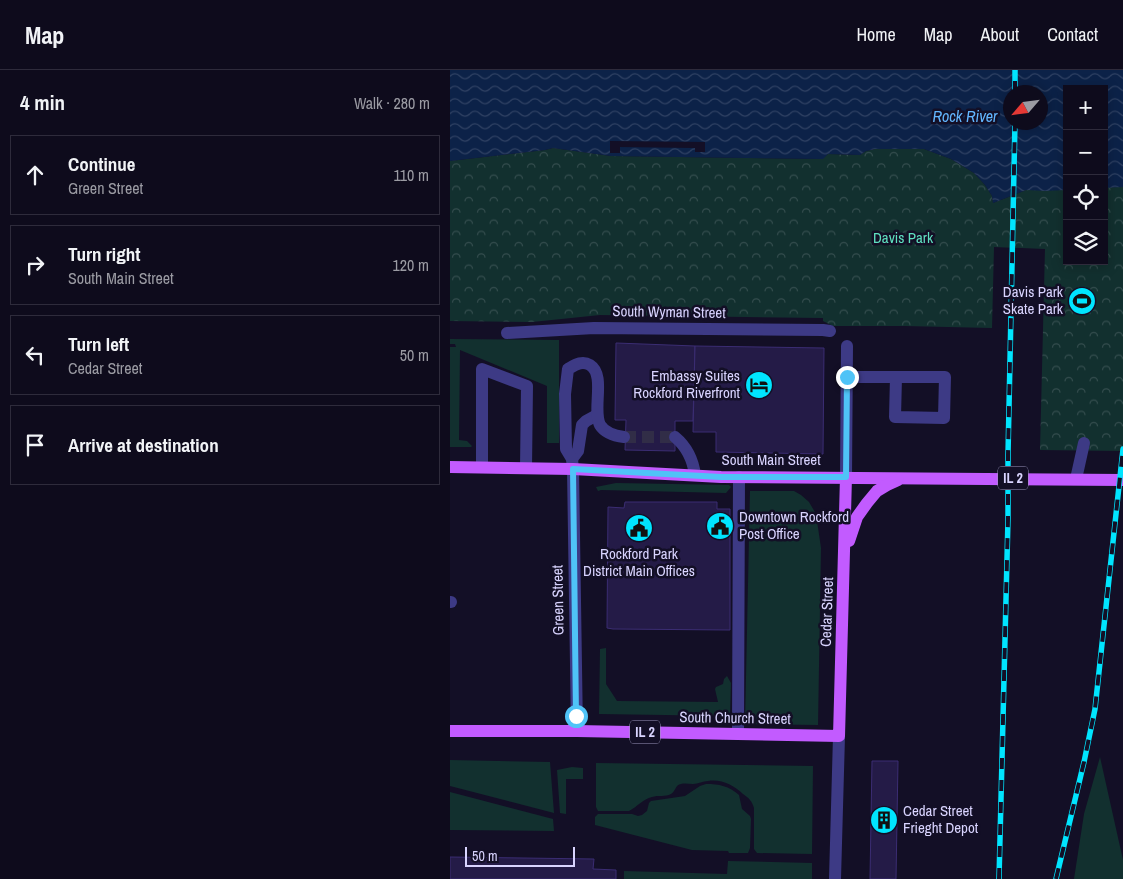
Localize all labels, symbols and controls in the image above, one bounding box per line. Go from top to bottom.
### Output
text: Map [25,19,64,51]
text: Home [856,22,896,47]
text: Map [924,22,953,47]
text: About [981,22,1019,47]
text: Contact [1047,22,1098,47]
north arrow [1003,85,1048,130]
map controls [1063,85,1108,265]
button: + [1063,85,1108,130]
text: 4 min [20,88,65,117]
text: Walk · 280 m [354,92,430,114]
water label: Rock River [933,105,998,127]
button: − [1063,130,1108,175]
text: Continue [68,151,136,177]
icon: ahead [21,161,49,189]
text: 110 m [393,164,429,186]
button: locate [1063,175,1108,220]
text: Green Street [68,177,143,199]
button: layers [1063,220,1108,265]
park label: Davis Park [873,227,934,248]
text: Turn right [68,241,140,267]
icon: right [21,251,49,279]
text: 120 m [393,254,429,276]
text: South Main Street [68,267,174,289]
place label: Davis Park Skate Park [1003,281,1064,319]
sports icon: Davis Park Skate Park [1067,286,1097,316]
street label: South Wyman Street [612,300,726,323]
text: Turn left [68,331,129,357]
icon: left [21,341,49,369]
text: 50 m [400,344,429,366]
text: Cedar Street [68,357,142,379]
place label: Embassy Suites Rockford Riverfront [633,365,741,403]
route end [836,366,859,389]
hotel icon: Embassy Suites Rockford Riverfront [744,370,774,400]
icon: arrive [21,431,49,459]
text: Arrive at destination [68,432,219,458]
street label: South Main Street [721,449,821,470]
road number: IL 2 [998,466,1028,489]
place label: Downtown Rockford Post Office [739,506,849,544]
public building icon: Downtown Rockford Post Office [705,511,735,541]
public building icon: Rockford Park District Main Offices [624,513,654,543]
place label: Rockford Park District Main Offices [583,543,695,581]
street label: Green Street [546,564,569,635]
street label: Cedar Street [815,576,838,647]
route start [565,705,588,728]
street label: South Church Street [679,706,791,729]
road number: IL 2 [630,720,660,744]
place label: Cedar Street Frieght Depot [903,800,979,838]
building icon: Cedar Street Frieght Depot [869,805,899,835]
scale bar [465,844,575,867]
text: 50 m [472,847,498,865]

